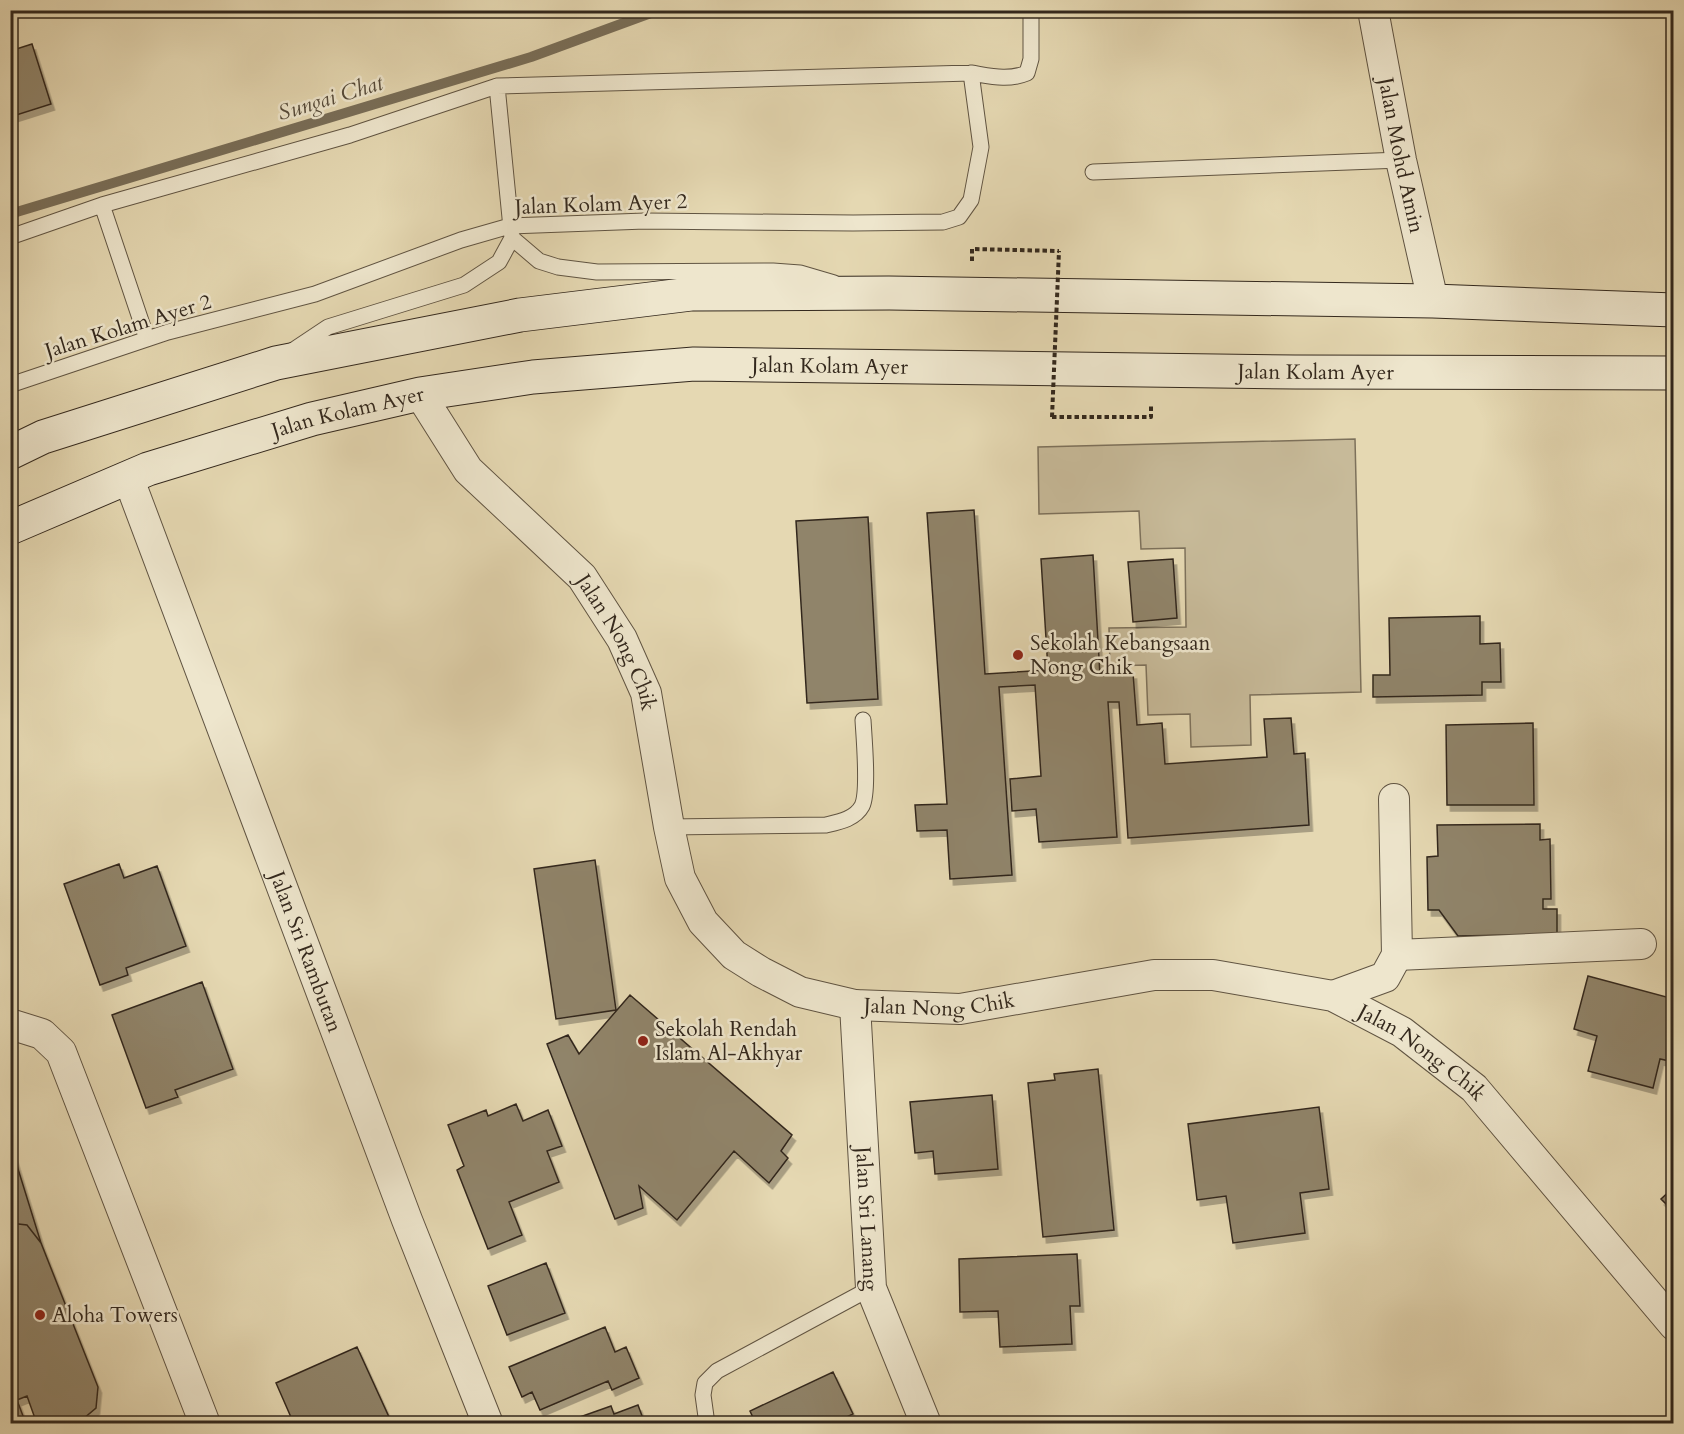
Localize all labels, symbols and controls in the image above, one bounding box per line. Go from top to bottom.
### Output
water label: Sungai Chat [274,68,387,128]
street label: Jalan Mohd Amin [1370,72,1431,236]
street label: Jalan Kolam Ayer 2 [511,187,688,222]
street label: Jalan Kolam Ayer 2 [39,287,215,366]
street label: Jalan Kolam Ayer [748,351,908,382]
street label: Jalan Kolam Ayer [1234,357,1394,387]
street label: Jalan Kolam Ayer [265,379,427,446]
street label: Jalan Nong Chik [567,566,663,714]
place label: Sekolah Kebangsaan Nong Chik [1030,629,1211,682]
marker: Sekolah Kebangsaan Nong Chik [1011,648,1025,662]
street label: Jalan Sri Rambutan [261,864,349,1036]
street label: Jalan Nong Chik [860,986,1018,1024]
street label: Jalan Nong Chik [1350,996,1493,1108]
place label: Sekolah Rendah Islam Al-Akhyar [655,1015,803,1068]
marker: Sekolah Rendah Islam Al-Akhyar [636,1034,650,1048]
street label: Jalan Sri Lanang [848,1143,885,1292]
place label: Aloha Towers [52,1301,178,1330]
marker: Aloha Towers [33,1308,47,1322]

